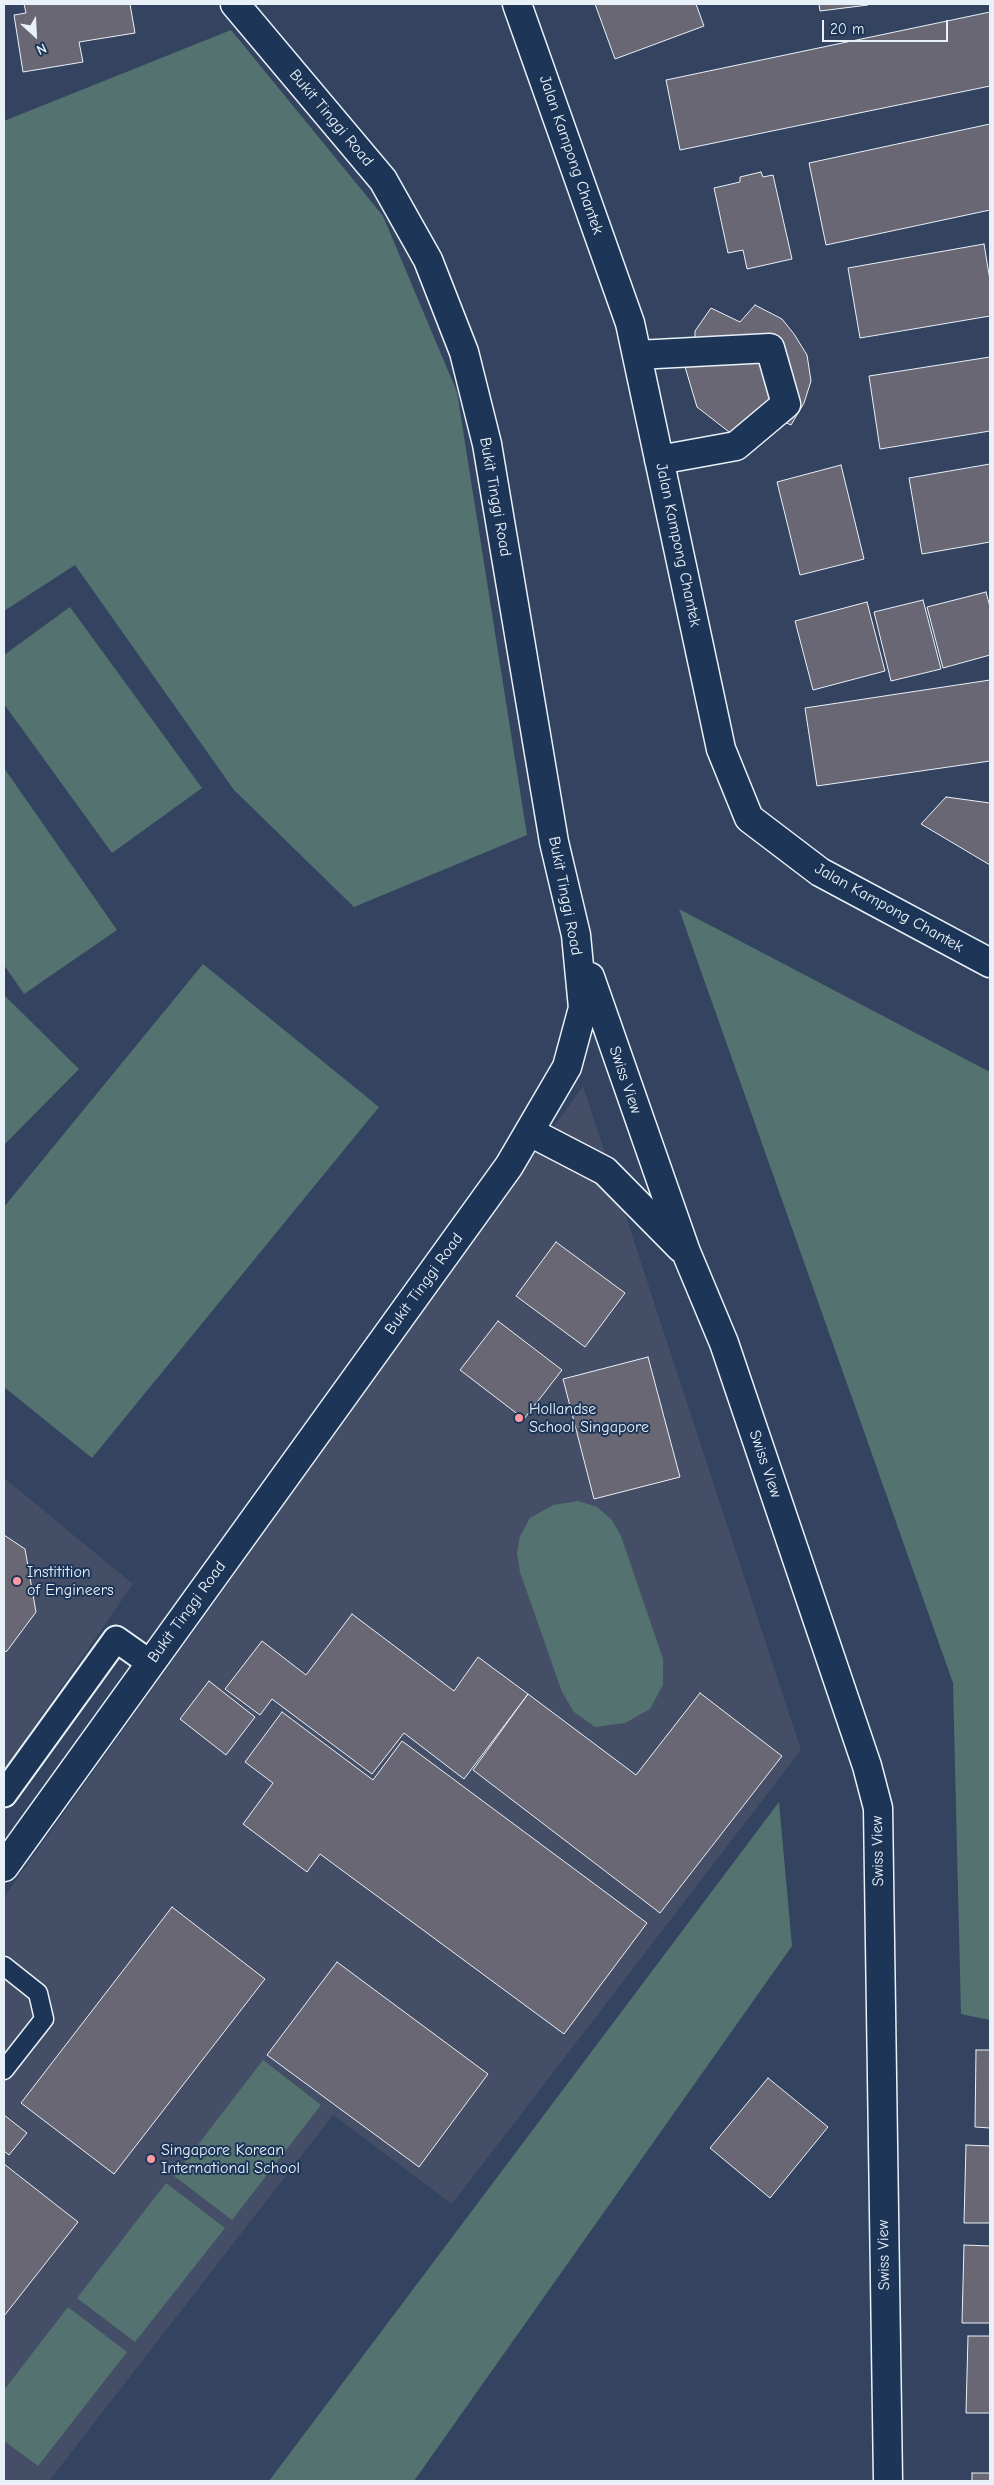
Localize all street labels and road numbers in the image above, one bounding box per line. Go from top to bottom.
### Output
street label: Bukit Tinggi Road [285,66,377,170]
street label: Jalan Kampong Chantek [535,73,607,237]
street label: Bukit Tinggi Road [475,436,515,558]
street label: Jalan Kampong Chantek [651,461,705,629]
street label: Bukit Tinggi Road [544,835,586,957]
street label: Jalan Kampong Chantek [811,859,967,957]
street label: Swiss View [604,1044,646,1116]
street label: Bukit Tinggi Road [381,1230,467,1338]
street label: Swiss View [744,1428,786,1500]
street label: Bukit Tinggi Road [144,1558,230,1666]
street label: Swiss View [868,1816,888,1886]
street label: Swiss View [874,2220,894,2290]

